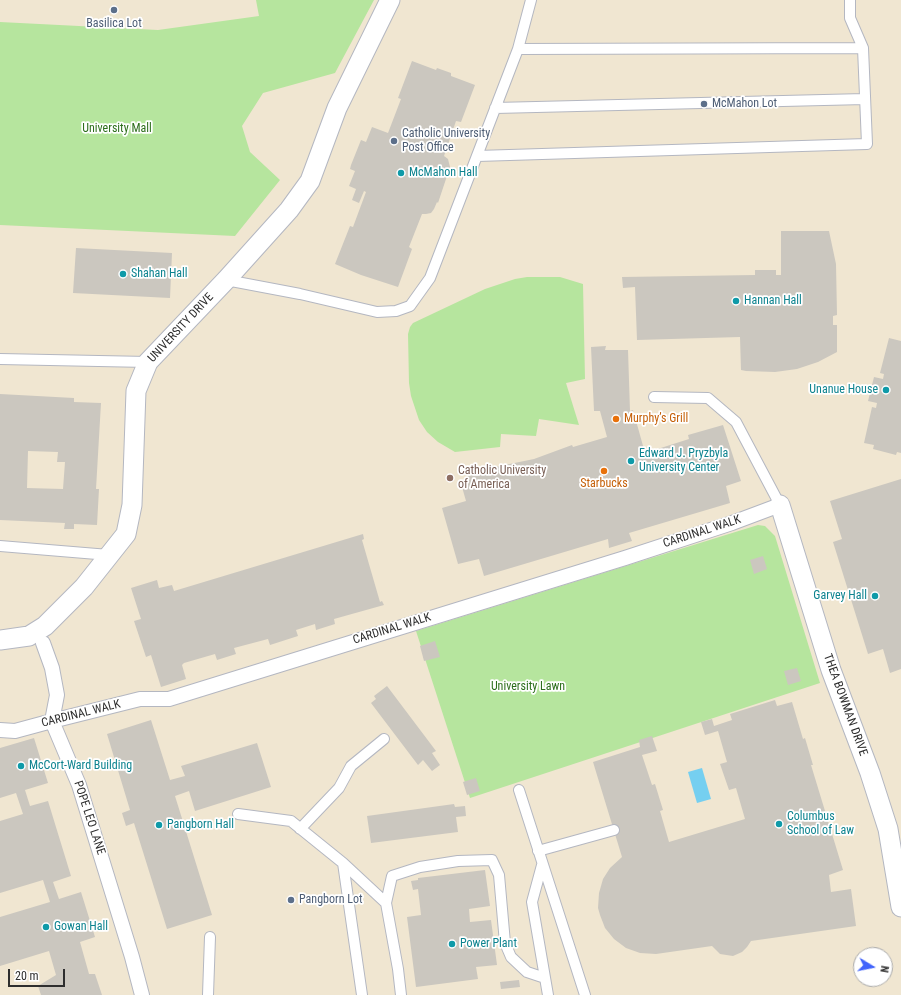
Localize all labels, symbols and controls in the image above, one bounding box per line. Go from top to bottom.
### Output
marker: Basilica Lot [109,5,119,15]
place label: Basilica Lot [86,17,142,31]
place label: McMahon Lot [712,97,777,111]
marker: McMahon Lot [699,99,709,109]
park label: University Mall [82,122,152,136]
place label: Catholic University Post Office [402,127,490,155]
marker: Catholic University Post Office [389,136,399,146]
place label: McMahon Hall [409,166,478,180]
marker: McMahon Hall [396,168,406,178]
place label: Shahan Hall [131,267,188,281]
marker: Shahan Hall [118,269,128,279]
street label: UNIVERSITY DRIVE [145,290,217,366]
place label: Hannan Hall [744,294,802,308]
marker: Hannan Hall [731,296,741,306]
place label: Unanue House [809,383,878,397]
marker: Unanue House [881,385,891,395]
place label: Murphy’s Grill [624,412,688,426]
marker: Murphy’s Grill [611,414,621,424]
place label: Edward J. Pryzbyla University Center [639,447,728,475]
marker: Edward J. Pryzbyla University Center [626,456,636,466]
place label: Catholic University of America [458,464,546,492]
marker: Starbucks [599,466,609,476]
marker: Catholic University of America [445,473,455,483]
place label: Starbucks [580,477,628,491]
street label: CARDINAL WALK [661,513,743,551]
place label: Garvey Hall [813,589,867,603]
marker: Garvey Hall [870,591,880,601]
street label: CARDINAL WALK [351,610,433,648]
street label: THEA BOWMAN DRIVE [820,652,870,758]
park label: University Lawn [491,680,565,694]
street label: CARDINAL WALK [40,697,122,731]
place label: McCort-Ward Building [29,759,132,773]
marker: McCort-Ward Building [16,761,26,771]
street label: POPE LEO LANE [70,779,108,857]
place label: Columbus School of Law [787,810,854,838]
place label: Pangborn Hall [167,818,234,832]
marker: Columbus School of Law [774,819,784,829]
marker: Pangborn Hall [154,820,164,830]
place label: Pangborn Lot [299,893,363,907]
marker: Pangborn Lot [286,895,296,905]
place label: Gowan Hall [54,920,108,934]
marker: Gowan Hall [41,922,51,932]
place label: Power Plant [460,937,517,951]
marker: Power Plant [447,939,457,949]
north arrow [853,947,893,987]
scale bar [10,961,67,987]
text: N [877,965,891,973]
text: 20 m [15,969,39,983]

